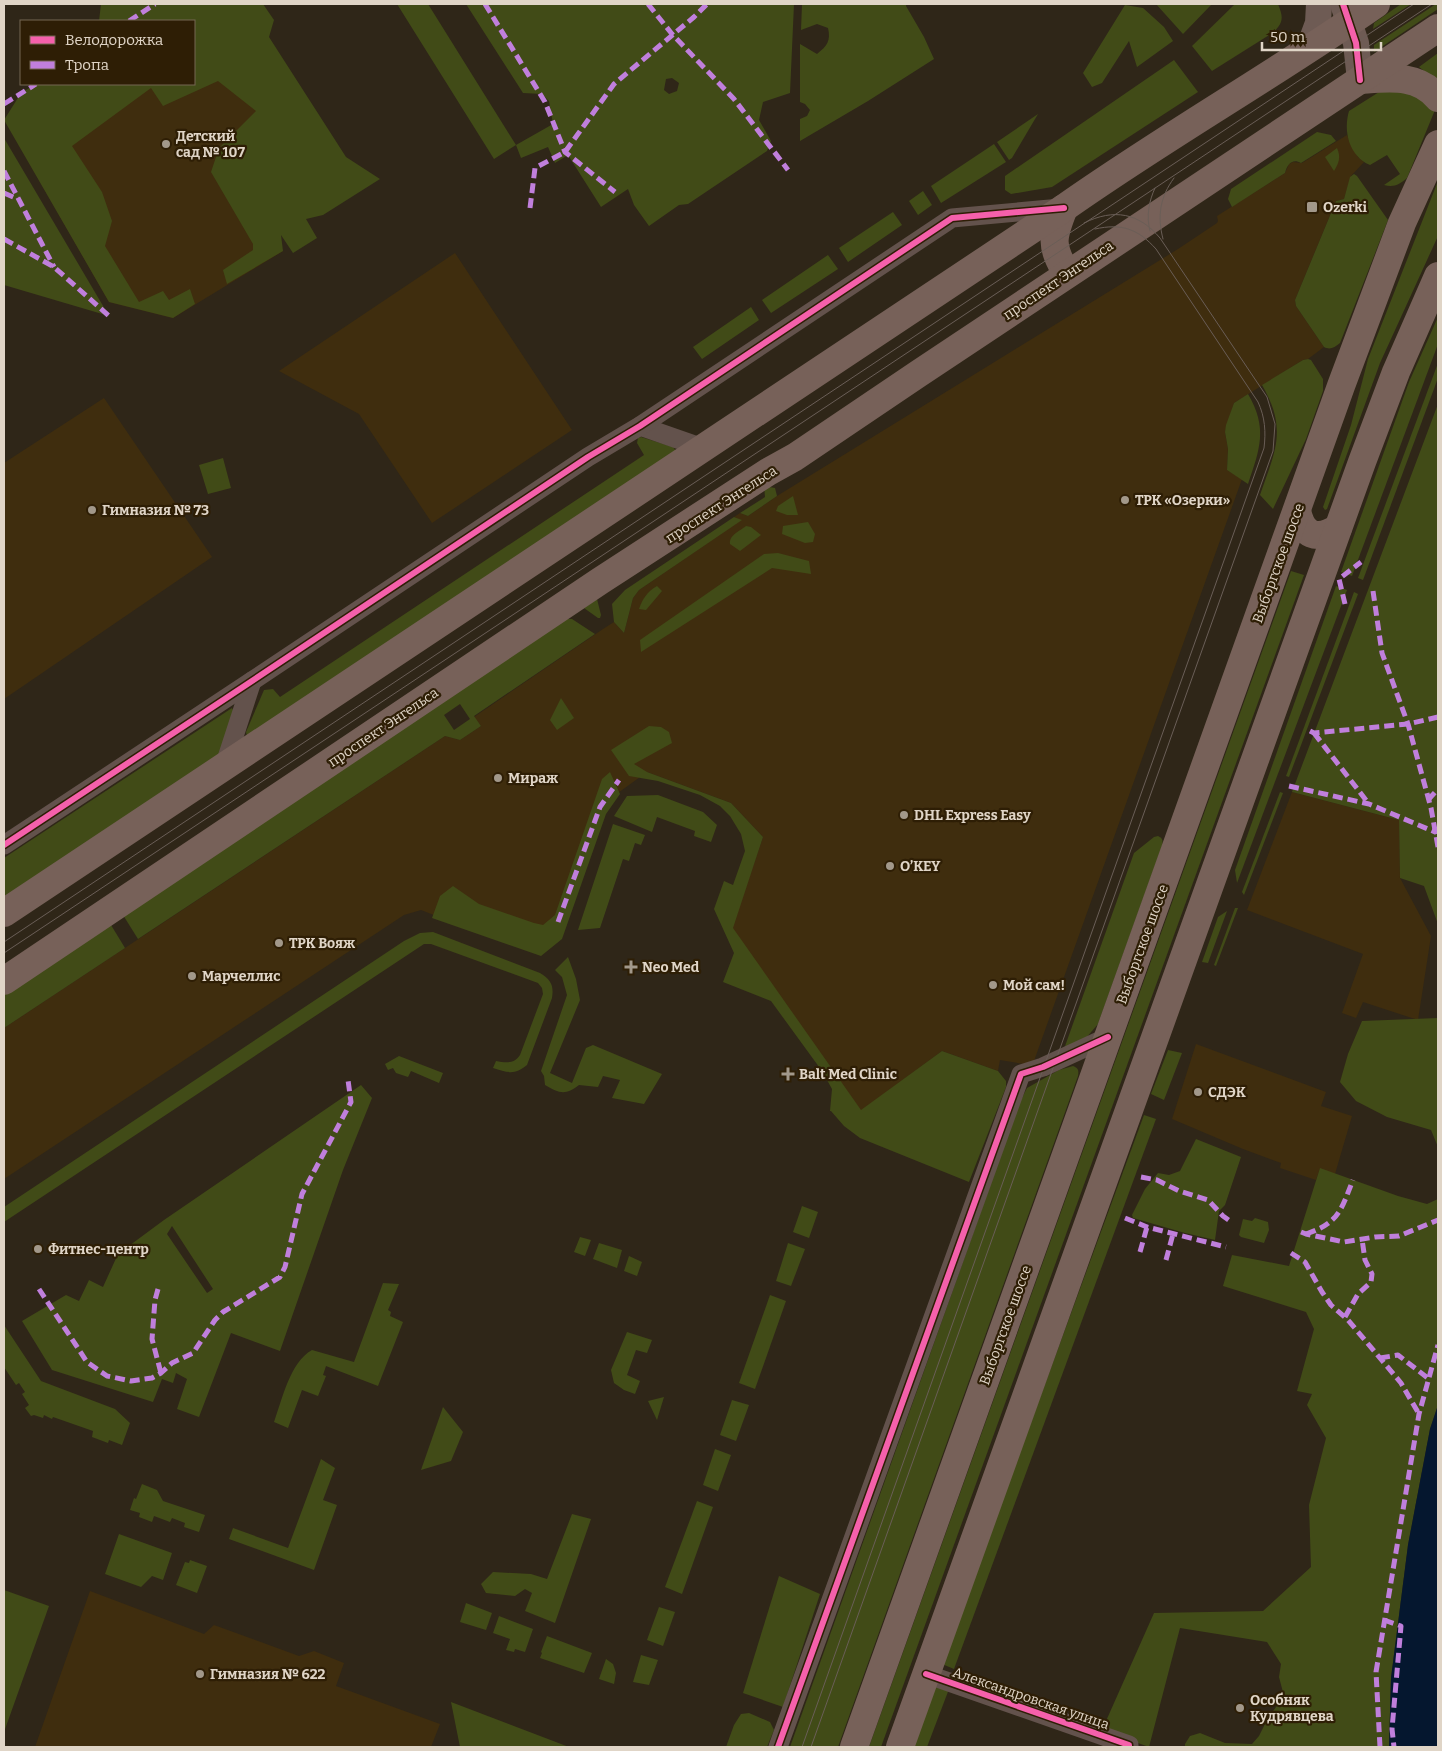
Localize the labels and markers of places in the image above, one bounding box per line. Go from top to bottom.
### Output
place label: Детский сад № 107 [176,128,245,161]
marker: Детский сад № 107 [160,138,172,150]
place label: Ozerki [1323,199,1367,216]
marker: Ozerki [1305,200,1319,214]
place label: ТРК «Озерки» [1135,492,1230,509]
marker: ТРК «Озерки» [1119,494,1131,506]
place label: Гимназия № 73 [102,502,209,519]
marker: Гимназия № 73 [86,504,98,516]
place label: Мираж [508,770,559,787]
marker: Мираж [492,772,504,784]
place label: DHL Express Easy [914,807,1031,824]
marker: DHL Express Easy [898,809,910,821]
place label: O’KEY [900,858,941,875]
marker: O’KEY [884,860,896,872]
place label: ТРК Вояж [289,935,356,952]
marker: ТРК Вояж [273,937,285,949]
place label: Neo Med [642,959,700,976]
marker: Neo Med [624,960,638,974]
place label: Марчеллис [202,968,280,985]
marker: Марчеллис [186,970,198,982]
place label: Мой сам! [1003,977,1065,994]
marker: Мой сам! [987,979,999,991]
place label: Balt Med Clinic [799,1066,897,1083]
marker: Balt Med Clinic [781,1067,795,1081]
place label: СДЭК [1208,1084,1246,1101]
marker: СДЭК [1192,1086,1204,1098]
place label: Фитнес-центр [48,1241,149,1258]
marker: Фитнес-центр [32,1243,44,1255]
place label: Гимназия № 622 [210,1666,326,1683]
marker: Гимназия № 622 [194,1668,206,1680]
place label: Особняк Кудрявцева [1250,1692,1334,1725]
marker: Особняк Кудрявцева [1234,1702,1246,1714]

